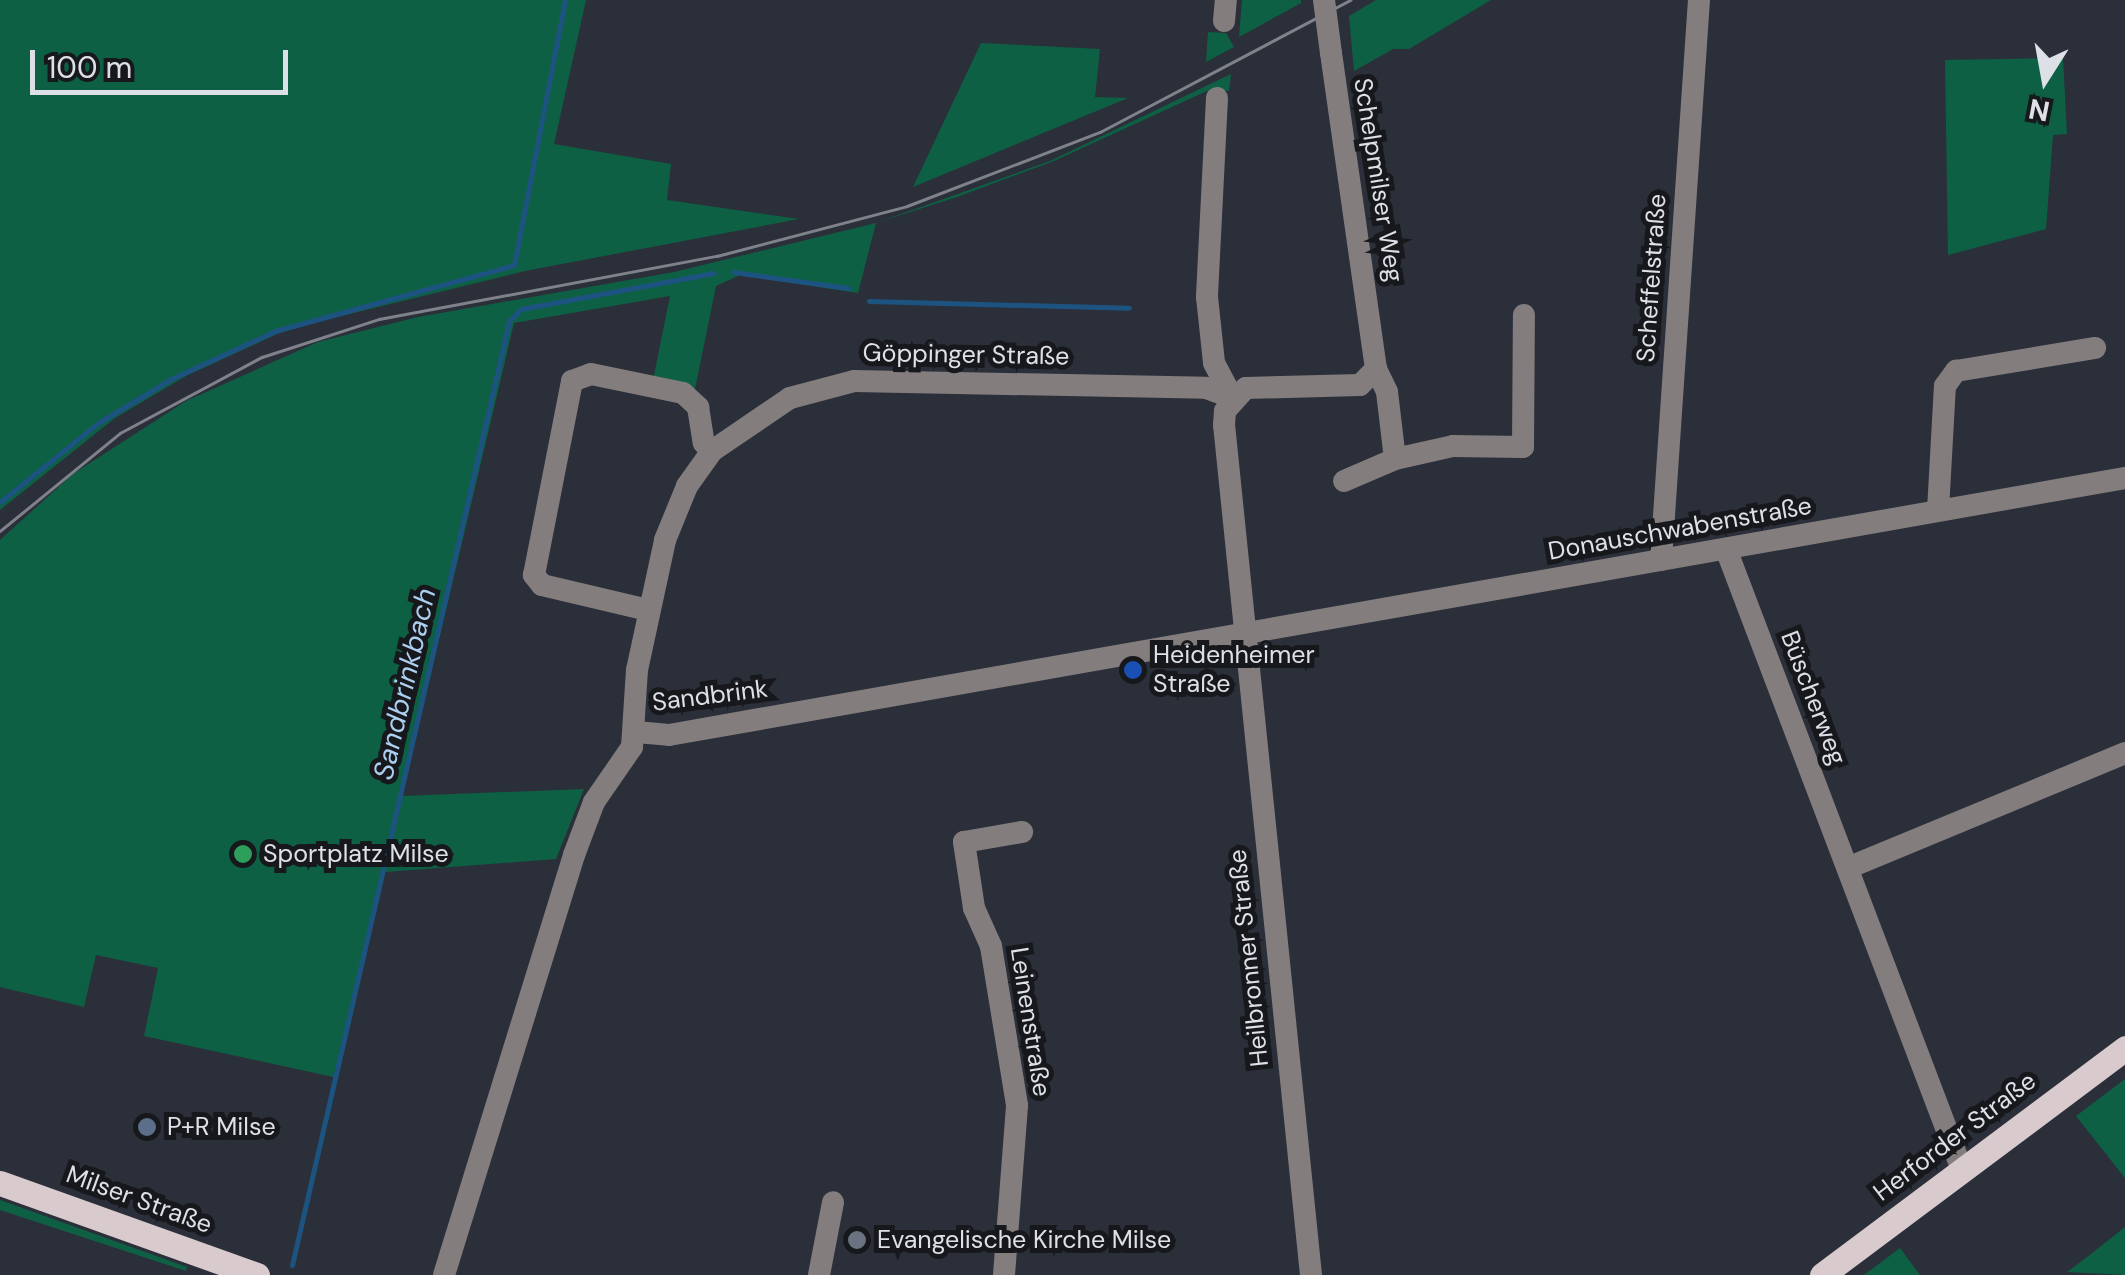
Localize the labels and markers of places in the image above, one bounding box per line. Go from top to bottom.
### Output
place label: Heidenheimer Straße [1153,641,1315,700]
marker: Heidenheimer Straße [1122,659,1144,681]
place label: Sportplatz Milse [263,839,449,869]
marker: Sportplatz Milse [232,843,254,865]
place label: P+R Milse [167,1112,276,1142]
marker: P+R Milse [136,1116,158,1138]
place label: Evangelische Kirche Milse [877,1225,1171,1255]
marker: Evangelische Kirche Milse [846,1229,868,1251]

